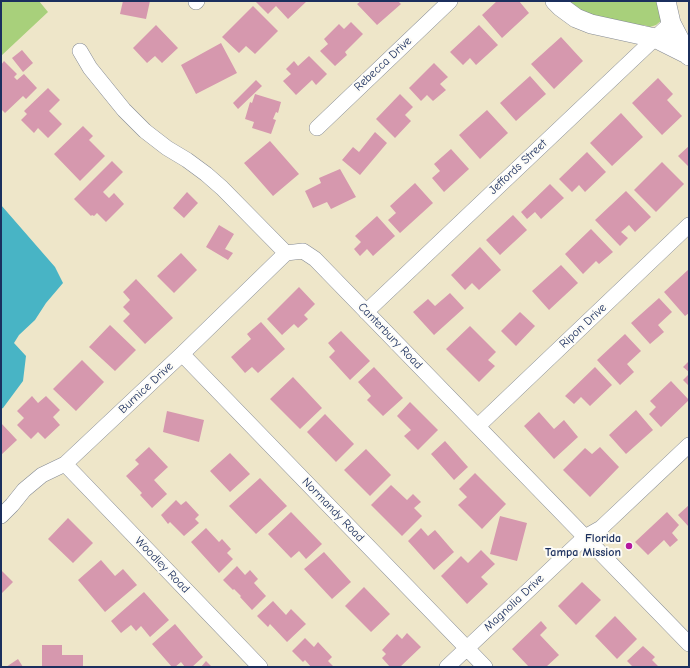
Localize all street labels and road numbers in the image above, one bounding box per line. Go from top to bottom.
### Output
street label: Rebecca Drive [351,34,415,94]
street label: Jeffords Street [486,136,550,198]
street label: Canterbury Road [355,300,425,372]
street label: Ripon Drive [556,301,610,351]
street label: Burnice Drive [116,359,176,417]
street label: Normandy Road [299,475,367,545]
street label: Woodley Road [132,534,192,596]
street label: Magnolia Drive [481,571,547,635]

